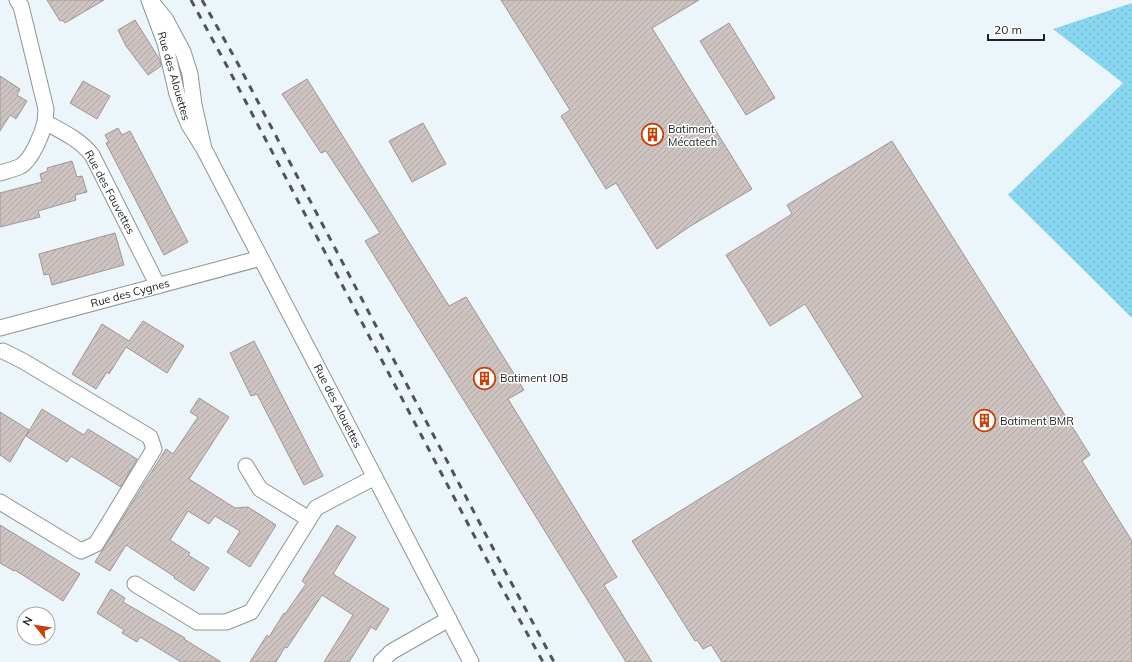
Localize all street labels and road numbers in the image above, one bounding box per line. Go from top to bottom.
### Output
street label: Rue des Alouettes [155,30,193,122]
street label: Rue des Fauvettes [82,148,138,236]
street label: Rue des Cygnes [89,276,171,310]
street label: Rue des Alouettes [311,362,365,450]

